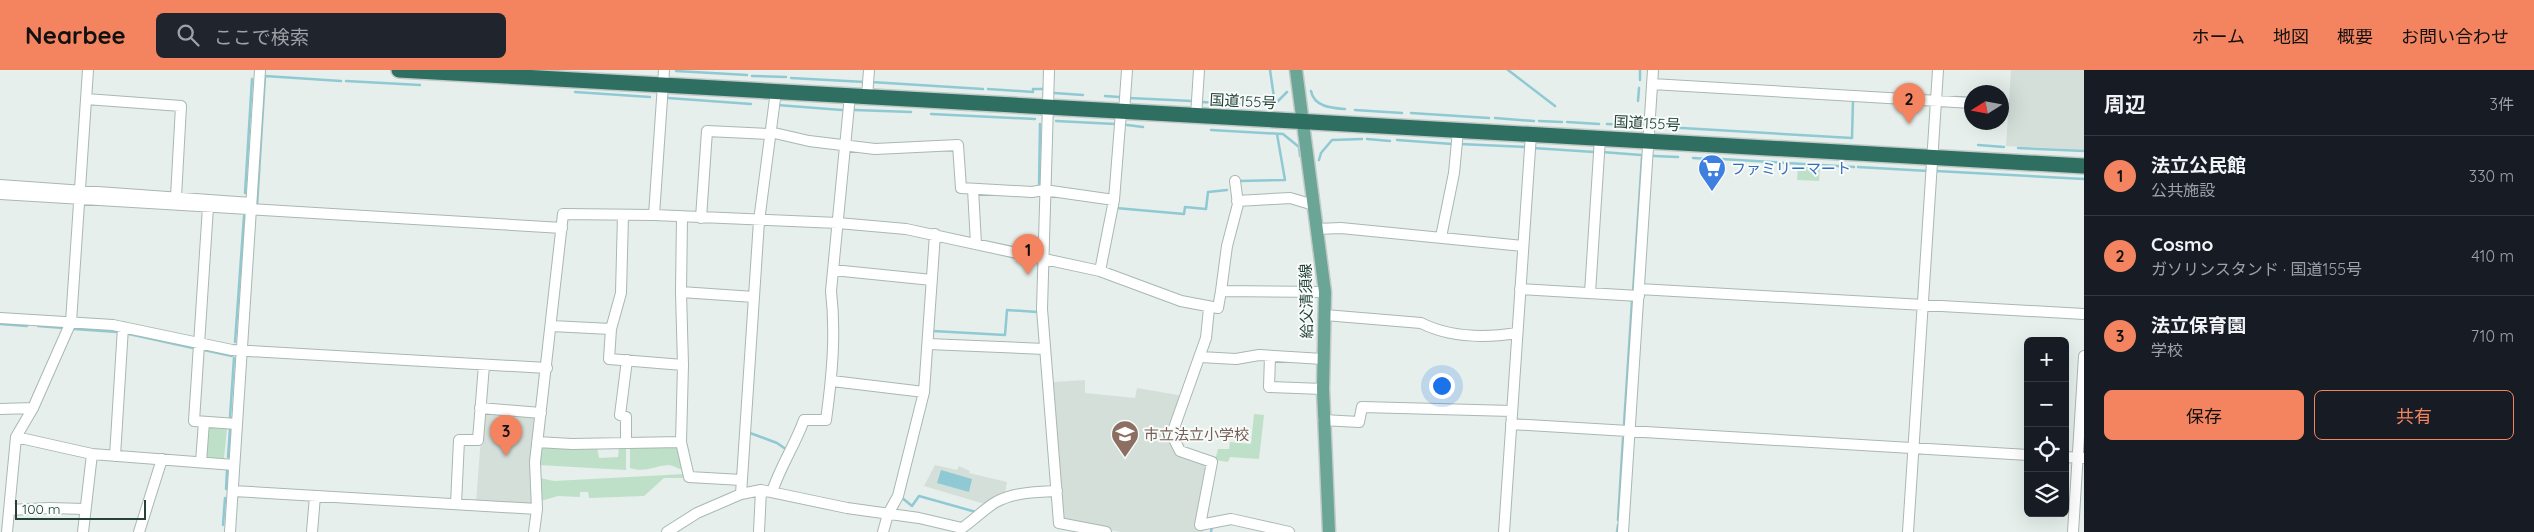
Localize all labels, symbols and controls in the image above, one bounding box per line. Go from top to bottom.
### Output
search box [156,13,506,58]
text: Nearbee [25,20,126,50]
icon: search [174,21,202,49]
text: ここで検索 [214,25,309,49]
text: ホーム [2192,25,2245,48]
text: 地図 [2273,25,2309,48]
text: 概要 [2337,25,2373,48]
text: お問い合わせ [2401,25,2509,48]
pin: 2 [1893,83,1925,124]
north arrow [1964,85,2009,130]
street label: 国道155号 [1209,90,1277,112]
text: 周辺 [2104,91,2146,117]
text: 3件 [2490,94,2514,114]
street label: 国道155号 [1613,112,1681,134]
supermarket icon: ファミリーマート [1697,153,1727,192]
text: 法立公民館 [2151,153,2246,177]
place label: ファミリーマート [1731,159,1851,178]
text: 1 [2117,166,2123,186]
text: 330 m [2469,166,2514,186]
text: 公共施設 [2151,180,2215,200]
text: Cosmo [2151,232,2213,256]
pin: 1 [1012,234,1044,275]
text: 2 [2115,246,2125,266]
text: 410 m [2471,246,2514,266]
text: ガソリンスタンド · 国道155号 [2151,259,2362,279]
street label: 給父清須線 [1296,263,1316,339]
text: 法立保育園 [2151,313,2246,337]
text: 3 [2116,326,2124,346]
text: 710 m [2471,326,2514,346]
map controls [2024,337,2069,517]
button: + [2024,337,2069,382]
text: 学校 [2151,340,2183,360]
your location [1429,373,1455,399]
button: − [2024,382,2069,427]
button: 保存 [2104,390,2304,440]
button: 共有 [2314,390,2514,440]
pin: 3 [490,415,522,456]
school or university icon: 市立法立小学校 [1110,419,1140,458]
place label: 市立法立小学校 [1144,425,1249,444]
button: locate [2024,427,2069,472]
button: layers [2024,472,2069,517]
scale bar [15,497,146,520]
text: 100 m [22,500,60,518]

